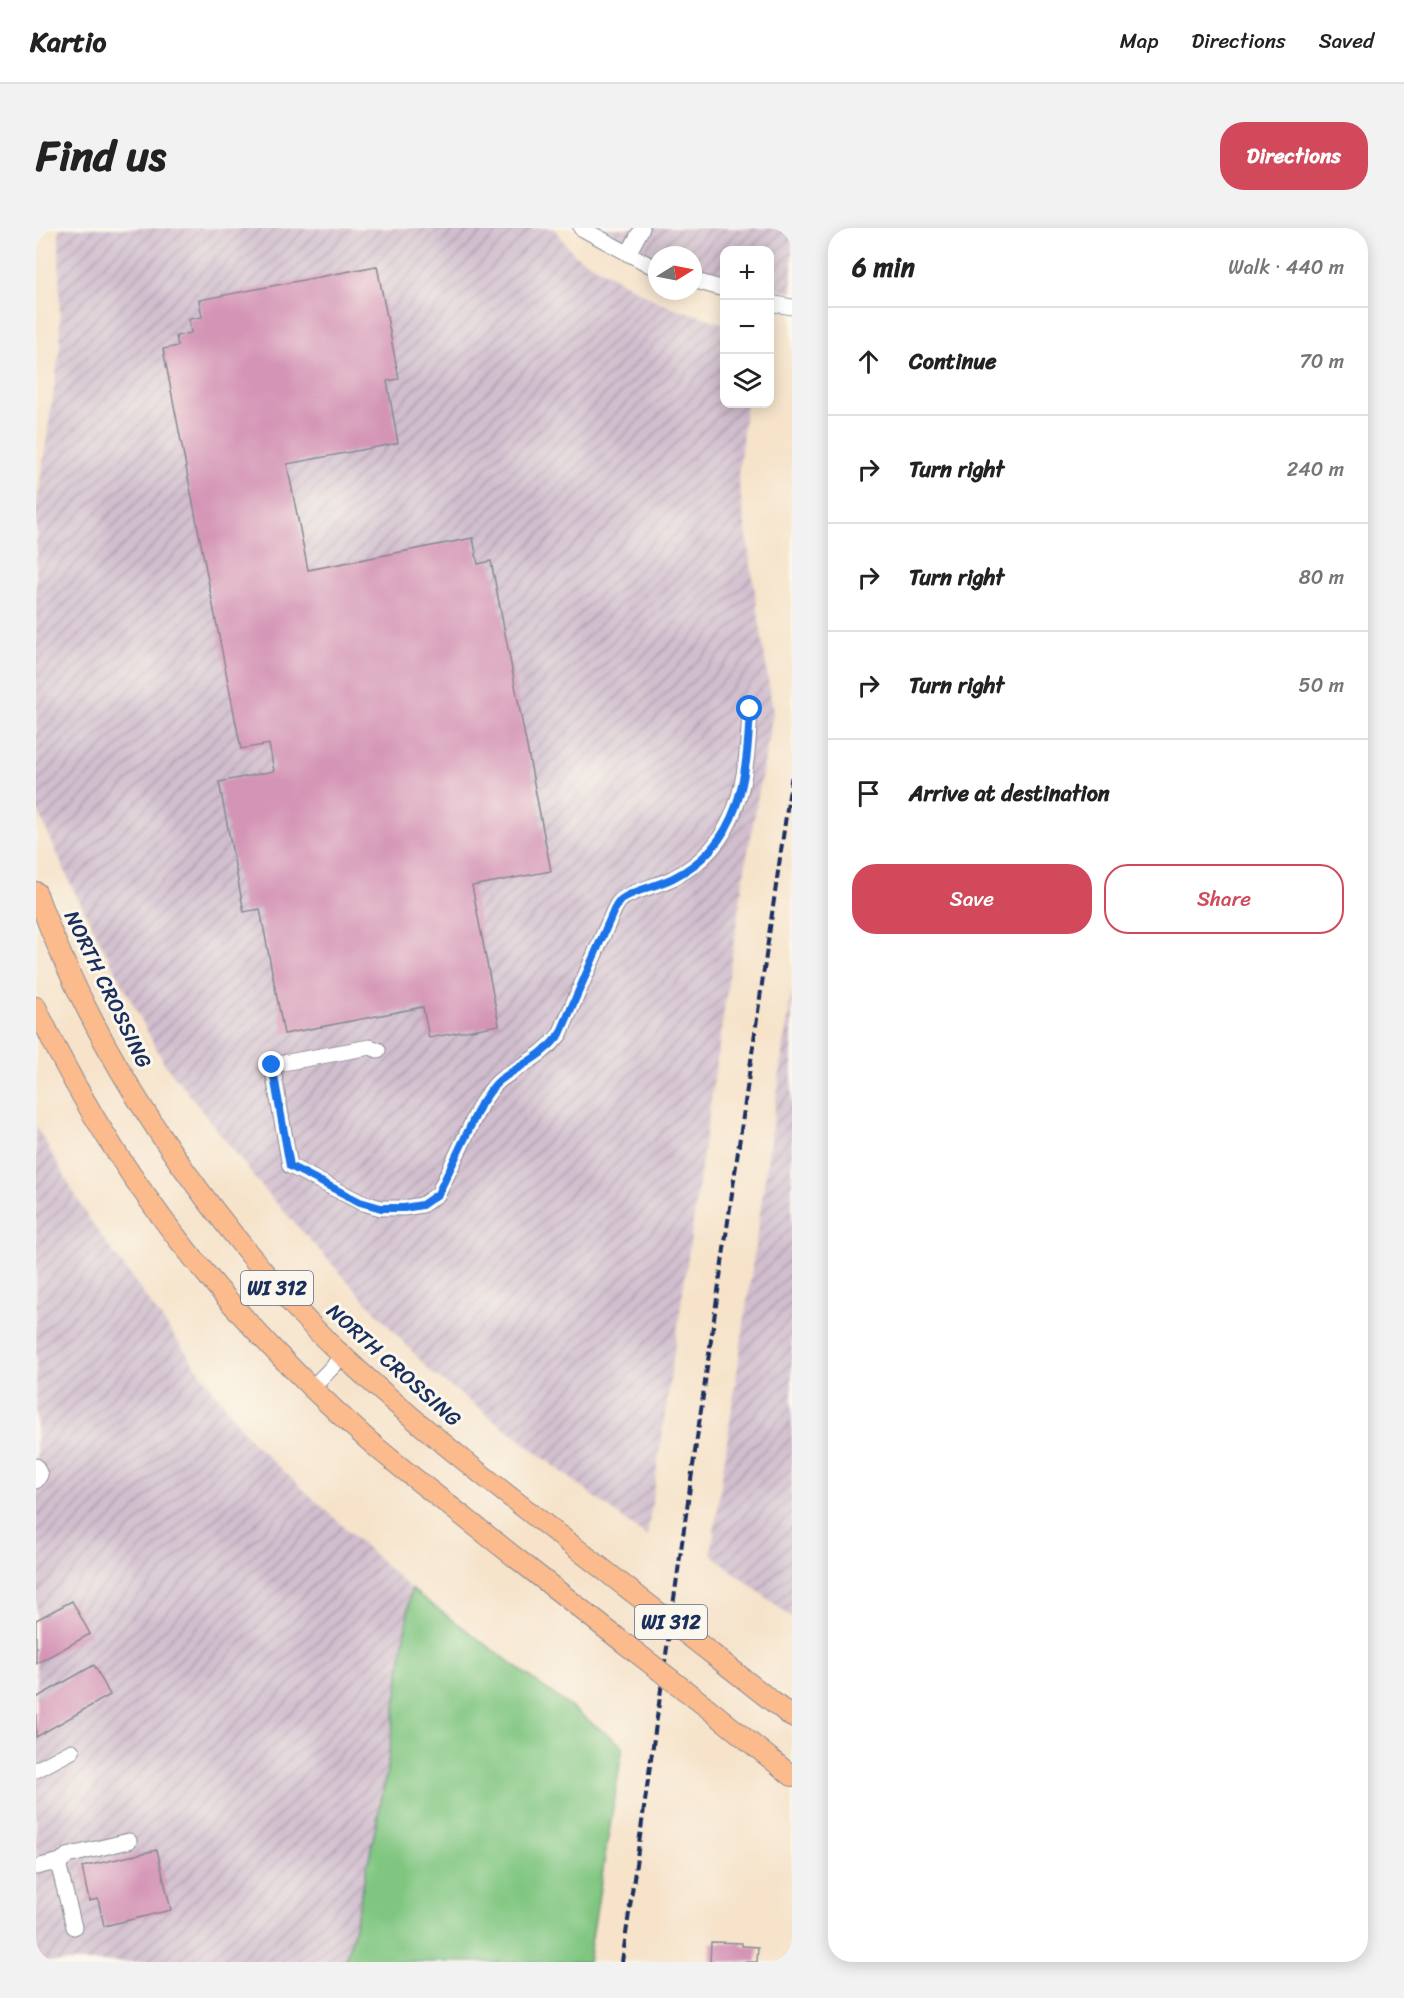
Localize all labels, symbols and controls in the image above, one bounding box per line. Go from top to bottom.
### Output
text: Kartio [30,17,106,66]
text: Map [1120,22,1158,60]
text: Directions [1191,22,1286,60]
text: Saved [1319,22,1374,60]
text: Find us [36,119,166,193]
button: Directions [1220,122,1368,190]
text: 6 min [852,244,915,290]
north arrow [648,246,702,300]
map controls [720,246,774,408]
button: + [720,246,774,300]
text: Walk · 440 m [1228,250,1344,285]
button: − [720,300,774,354]
text: Continue [909,342,997,381]
text: 70 m [1299,344,1344,379]
icon: ahead [852,345,885,378]
button: layers [720,354,774,408]
text: Turn right [909,450,1004,489]
text: 240 m [1287,452,1344,487]
icon: right [852,453,885,486]
text: Turn right [909,558,1004,597]
text: 80 m [1299,560,1344,595]
icon: right [852,561,885,594]
text: Turn right [909,666,1004,705]
text: 50 m [1299,668,1344,703]
icon: right [852,669,885,702]
route start [736,695,762,721]
text: Arrive at destination [909,774,1110,813]
icon: arrive [852,777,885,810]
button: Save [852,864,1092,934]
button: Share [1104,864,1344,934]
street label: NORTH CROSSING [53,904,163,1074]
route end [258,1051,284,1077]
road number: WI 312 [241,1271,313,1305]
street label: NORTH CROSSING [318,1293,470,1437]
road number: WI 312 [635,1605,707,1639]

